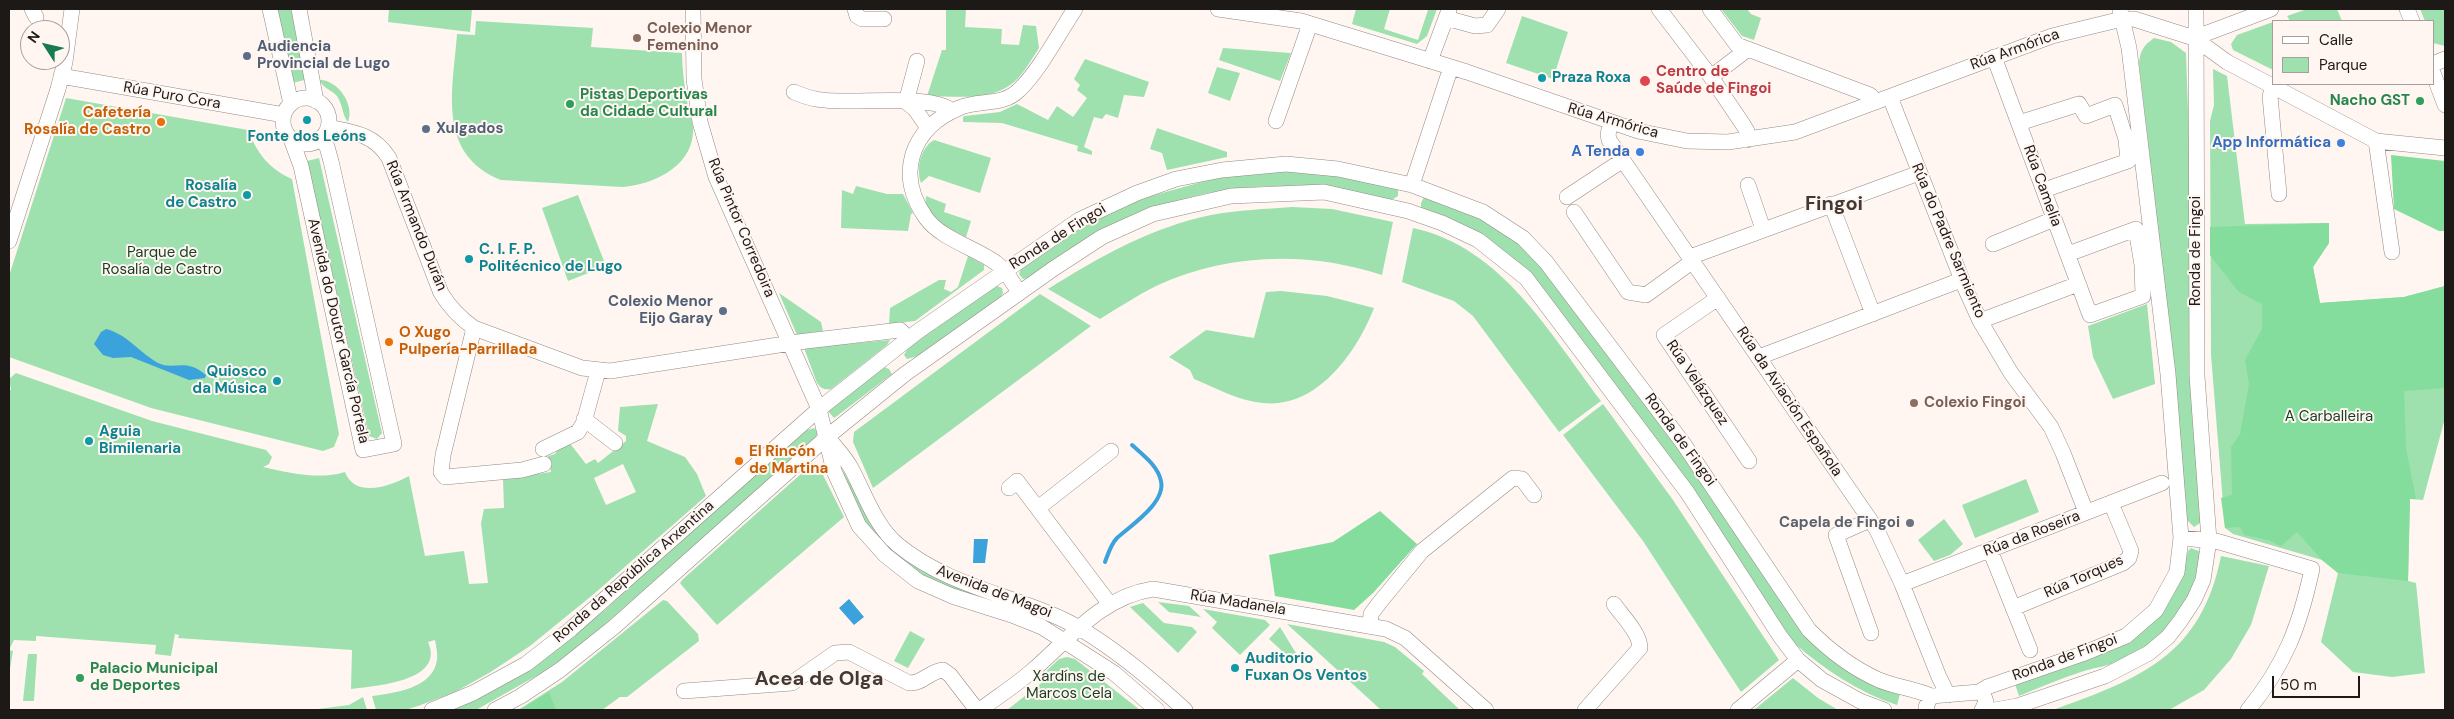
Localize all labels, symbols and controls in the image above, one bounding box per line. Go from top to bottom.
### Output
north arrow [20,20,70,70]
place label: Colexio Menor Femenino [647,20,752,55]
legend [2272,20,2434,85]
street label: Rúa Armórica [1968,26,2062,74]
text: N [23,28,44,46]
text: Calle [2319,30,2353,50]
marker: Colexio Menor Femenino [631,32,643,44]
place label: Audiencia Provincial de Lugo [257,38,390,73]
marker: Audiencia Provincial de Lugo [241,50,253,62]
text: Parque [2319,55,2367,75]
place label: Centro de Saúde de Fingoi [1656,63,1771,98]
place label: Praza Roxa [1552,69,1631,87]
marker: Praza Roxa [1536,72,1548,84]
marker: Centro de Saúde de Fingoi [1638,74,1652,88]
street label: Rúa Puro Cora [122,79,222,113]
place label: Pistas Deportivas da Cidade Cultural [580,86,717,121]
place label: Nacho GST [2330,92,2410,110]
marker: Nacho GST [2414,95,2426,107]
marker: Pistas Deportivas da Cidade Cultural [564,98,576,110]
street label: Rúa Armórica [1566,99,1660,143]
place label: Cafetería Rosalía de Castro [24,104,151,139]
marker: Fonte dos Leóns [301,114,313,126]
marker: Cafetería Rosalía de Castro [155,116,167,128]
place label: Xulgados [436,120,503,138]
marker: Xulgados [420,123,432,135]
place label: Fonte dos Leóns [247,128,367,146]
place label: App Informática [2212,134,2331,152]
marker: App Informática [2335,137,2347,149]
place label: A Tenda [1571,143,1630,161]
street label: Rúa Camelia [2019,143,2065,229]
marker: A Tenda [1634,146,1646,158]
street label: Rúa Pintor Corredoira [704,156,778,300]
street label: Rúa Armando Durán [382,158,450,294]
street label: Rúa do Padre Sarmiento [1907,161,1989,321]
place label: Rosalía de Castro [165,177,237,212]
marker: Rosalía de Castro [241,189,253,201]
district label: Fingoi [1805,193,1863,217]
street label: Ronda de Fingoi [2187,196,2205,306]
street label: Ronda de Fingoi [1006,200,1110,274]
street label: Avenida do Doutor García Portela [303,217,373,445]
place label: C. I. F. P. Politécnico de Lugo [479,241,622,276]
park label: Parque de Rosalía de Castro [102,244,222,279]
marker: C. I. F. P. Politécnico de Lugo [463,253,475,265]
place label: Colexio Menor Eijo Garay [608,293,713,328]
marker: Colexio Menor Eijo Garay [717,305,729,317]
place label: O Xugo Pulpería-Parrillada [399,324,537,359]
street label: Rúa da Aviación Española [1732,324,1846,480]
marker: O Xugo Pulpería-Parrillada [383,336,395,348]
street label: Rúa Velázquez [1662,337,1732,429]
place label: Quiosco da Música [192,363,267,398]
marker: Quiosco da Música [271,375,283,387]
street label: Ronda de Fingoi [1640,390,1720,490]
place label: Colexio Fingoi [1924,394,2026,412]
marker: Colexio Fingoi [1908,397,1920,409]
park label: A Carballeira [2285,408,2373,426]
place label: Aguia Bimilenaria [99,423,181,458]
marker: Aguia Bimilenaria [83,435,95,447]
place label: El Rincón de Martina [749,443,828,478]
marker: El Rincón de Martina [733,455,745,467]
street label: Ronda da República Arxentina [550,497,718,647]
street label: Rúa da Roseira [1981,507,2083,561]
place label: Capela de Fingoi [1779,514,1900,532]
marker: Capela de Fingoi [1904,517,1916,529]
street label: Rúa Torques [2042,552,2126,602]
street label: Avenida de Magoi [934,562,1054,622]
street label: Rúa Madanela [1189,587,1287,619]
street label: Ronda de Fingoi [2010,631,2120,685]
place label: Auditorio Fuxan Os Ventos [1245,650,1367,685]
place label: Palacio Municipal de Deportes [90,660,218,695]
marker: Auditorio Fuxan Os Ventos [1229,662,1241,674]
scale bar [2274,666,2362,698]
district label: Acea de Olga [755,668,883,692]
park label: Xardíns de Marcos Cela [1026,668,1112,703]
marker: Palacio Municipal de Deportes [74,672,86,684]
text: 50 m [2280,675,2317,695]

